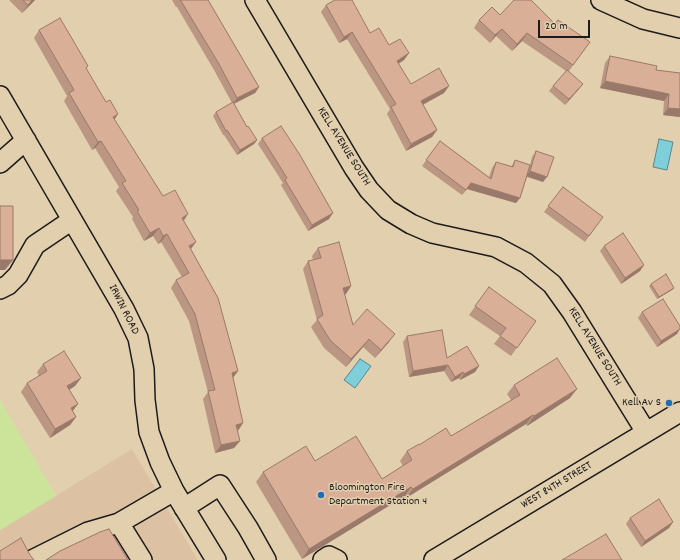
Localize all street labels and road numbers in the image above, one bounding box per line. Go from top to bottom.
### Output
street label: KELL AVENUE SOUTH [313,105,373,189]
street label: IRWIN ROAD [104,283,142,337]
street label: KELL AVENUE SOUTH [564,305,624,389]
street label: WEST 84TH STREET [519,459,595,513]

